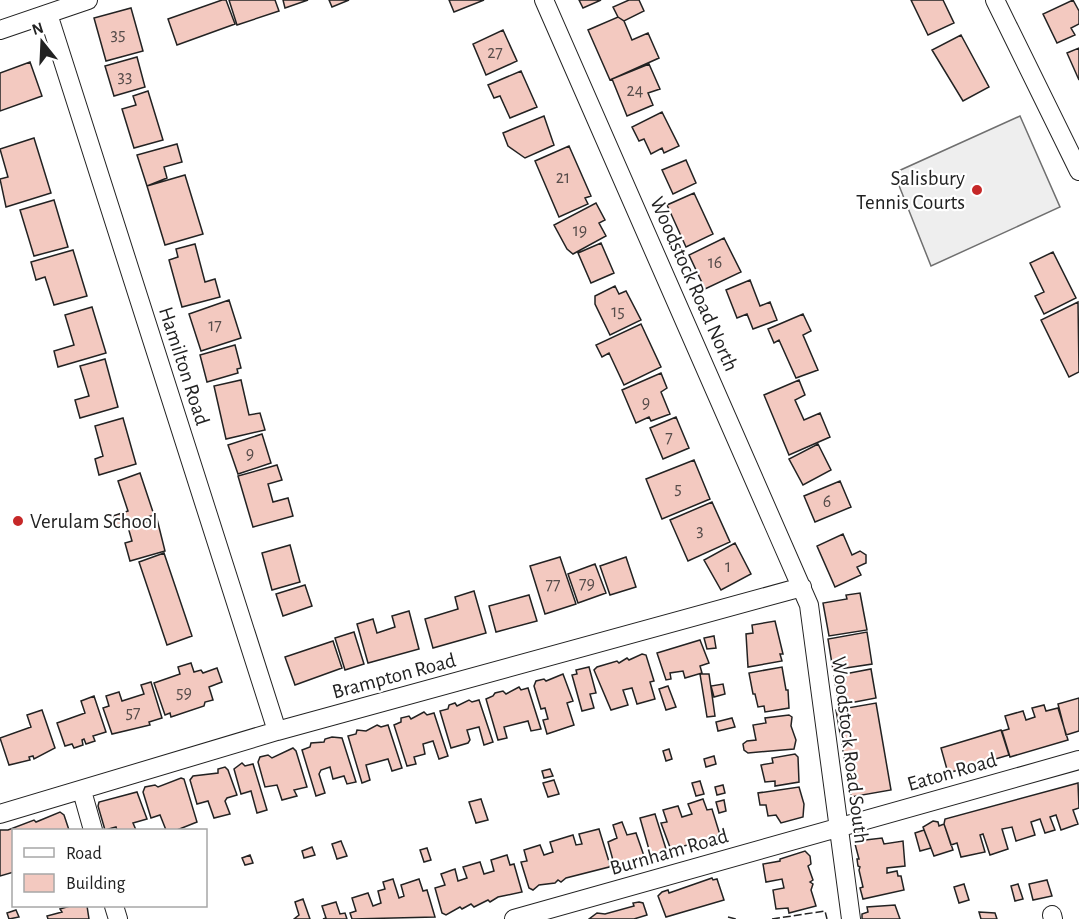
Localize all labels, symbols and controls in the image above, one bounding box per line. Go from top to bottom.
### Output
north arrow [12,12,72,72]
text: N [30,19,45,38]
house number: 35 [111,26,125,44]
house number: 27 [487,44,503,62]
house number: 33 [118,68,132,86]
house number: 24 [627,82,644,100]
place label: Salisbury Tennis Courts [856,168,965,213]
house number: 21 [556,169,570,187]
marker: Salisbury Tennis Courts [970,183,984,197]
street label: Woodstock Road North [646,194,742,374]
house number: 19 [573,222,587,240]
house number: 16 [708,254,722,272]
house number: 15 [611,303,625,321]
street label: Hamilton Road [155,304,213,428]
house number: 17 [208,317,222,335]
house number: 9 [642,394,650,412]
house number: 7 [665,429,673,447]
house number: 9 [246,445,254,463]
house number: 5 [674,480,682,498]
house number: 6 [823,493,831,511]
place label: Verulam School [30,511,157,532]
marker: Verulam School [11,514,25,528]
house number: 3 [696,522,704,540]
house number: 1 [725,558,731,576]
house number: 79 [579,575,595,593]
house number: 77 [545,576,561,594]
street label: Brampton Road [330,649,458,703]
street label: Woodstock Road South [828,655,872,845]
house number: 59 [176,684,192,702]
house number: 57 [125,704,141,722]
street label: Eaton Road [905,749,999,795]
street label: Burnham Road [608,825,731,879]
legend [12,829,207,907]
text: Road [66,845,102,863]
text: Building [66,875,126,893]

